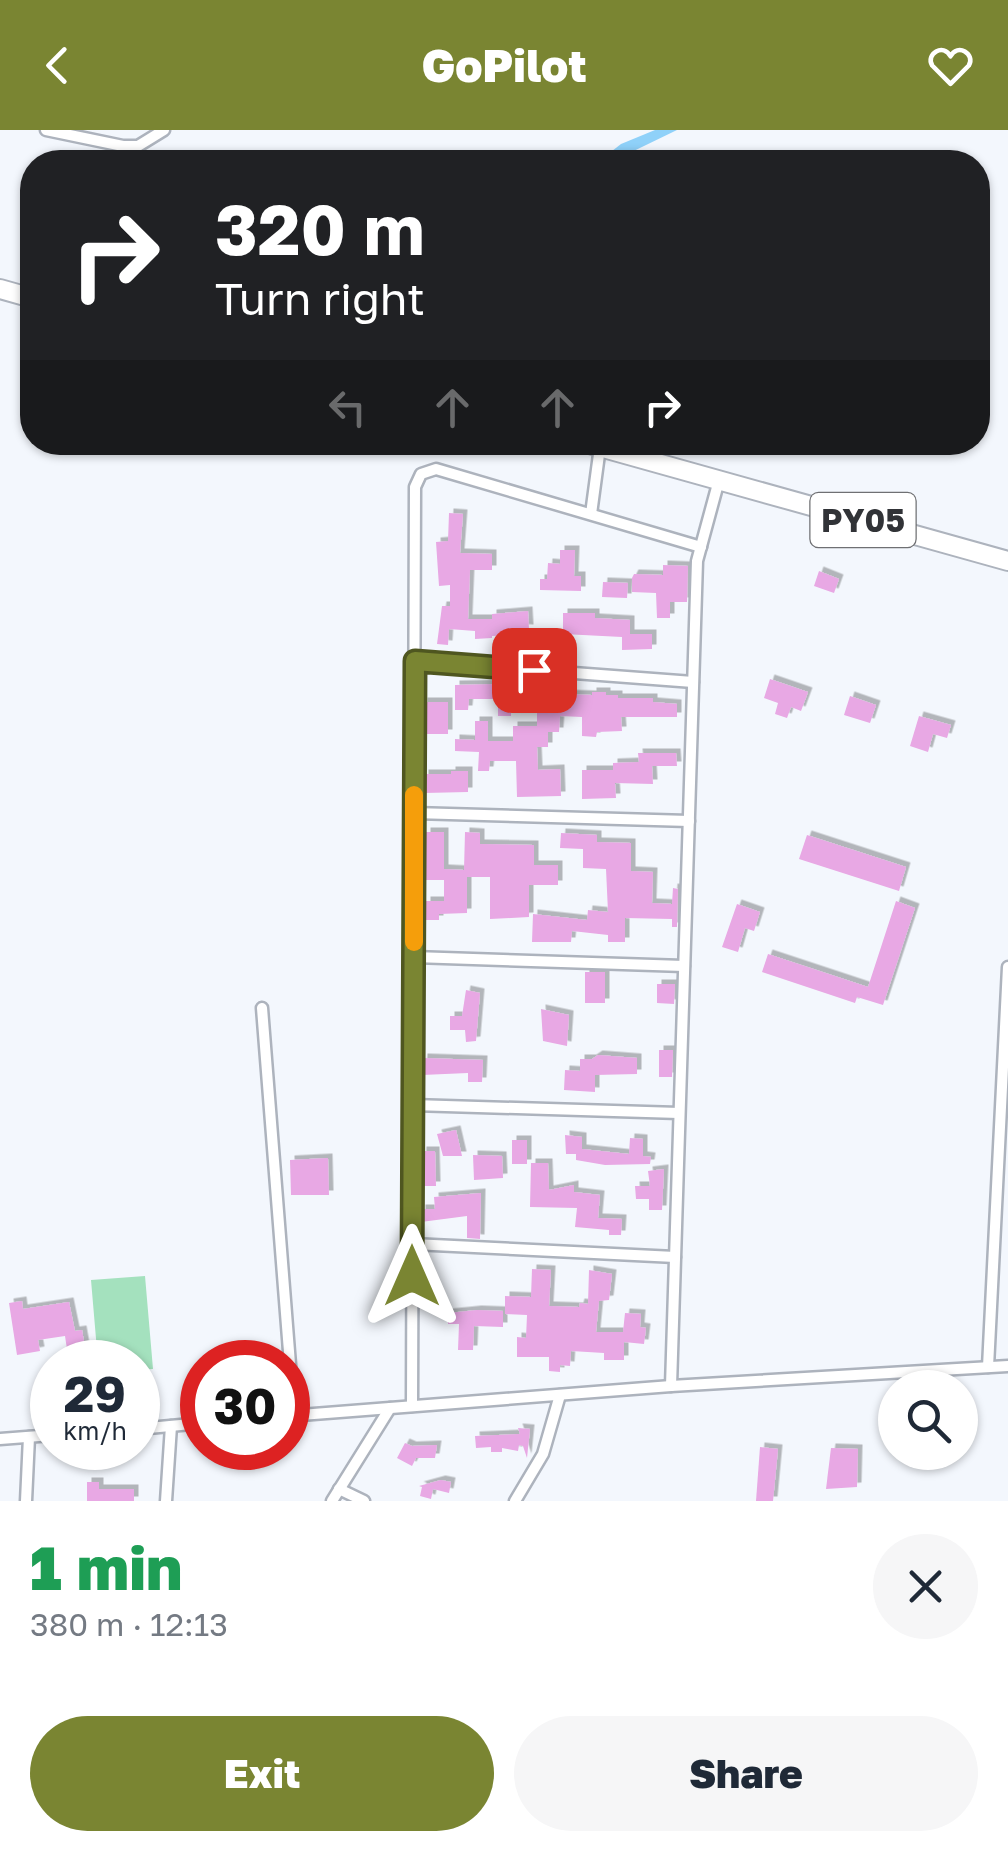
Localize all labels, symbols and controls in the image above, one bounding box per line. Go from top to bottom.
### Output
icon: back [30,38,85,93]
text: GoPilot [421,38,587,92]
icon: heart [923,38,978,93]
text: 320 m [215,186,425,270]
icon: right [50,190,180,320]
text: Turn right [215,271,425,325]
icon: left [320,380,375,435]
icon: ahead [425,380,480,435]
icon: ahead [530,380,585,435]
icon: right [635,380,690,435]
road number: PY05 [810,493,916,547]
pin [492,628,577,713]
icon: arrive [507,643,562,698]
position arrow [360,1224,464,1328]
speed limit sign: 30 [180,1340,310,1470]
text: 29 [64,1363,126,1423]
map controls [878,1370,978,1470]
button: search [878,1370,978,1470]
text: km/h [63,1415,127,1446]
text: 1 min [30,1531,182,1603]
button: close [873,1534,978,1639]
text: 380 m · 12:13 [30,1605,228,1643]
button: Exit [30,1716,494,1831]
button: Share [514,1716,978,1831]

